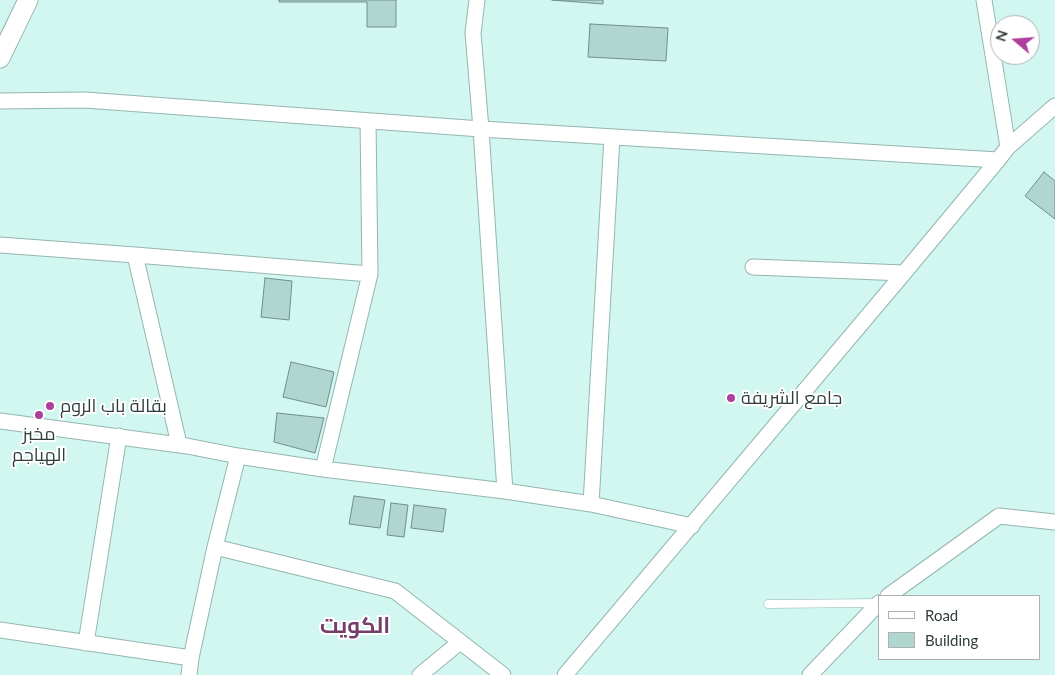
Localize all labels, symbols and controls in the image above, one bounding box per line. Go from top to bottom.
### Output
north arrow [990,15,1040,65]
text: N [991,28,1011,43]
place label: جامع الشريفة [741,387,842,409]
marker: جامع الشريفة [725,392,737,404]
place label: بقالة باب الروم [60,395,167,417]
marker: بقالة باب الروم [44,400,56,412]
marker: مخبز الهياجم [33,409,45,421]
place label: مخبز الهياجم [12,423,66,466]
legend [878,595,1040,660]
text: Road [925,606,958,624]
district label: الكويت [320,613,390,639]
text: Building [925,631,978,649]

